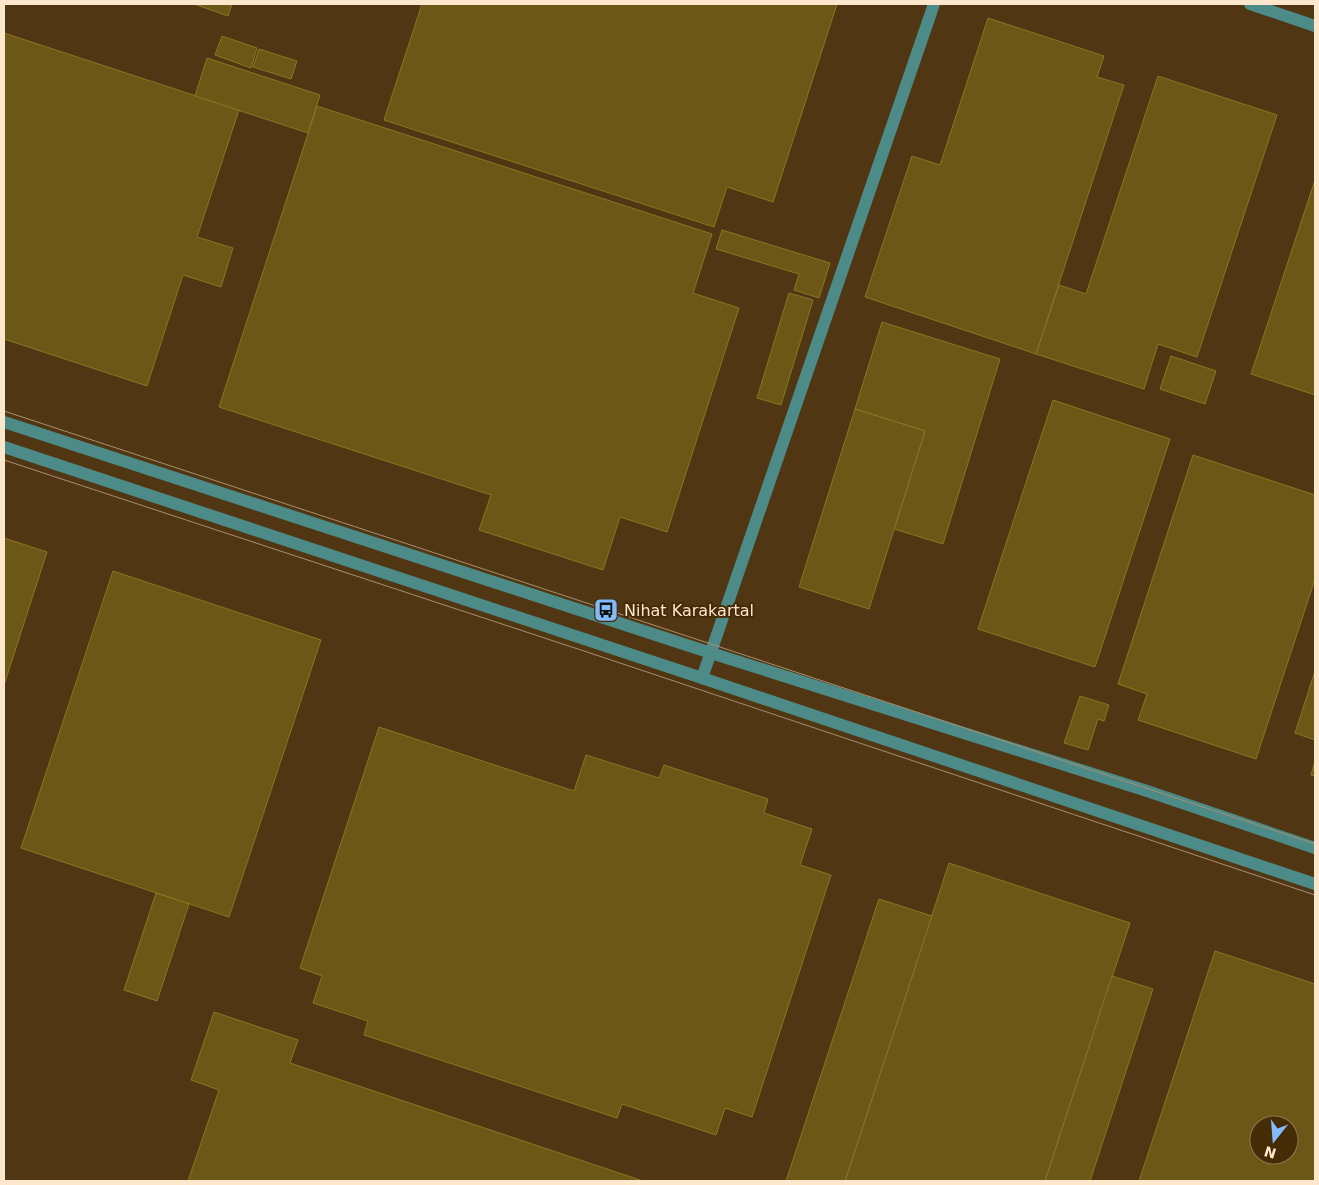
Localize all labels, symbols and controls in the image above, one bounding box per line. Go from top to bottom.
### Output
bus stop icon: Nihat Karakartal [593,597,619,623]
place label: Nihat Karakartal [624,601,754,620]
north arrow [1249,1115,1299,1165]
text: N [1262,1143,1278,1162]

